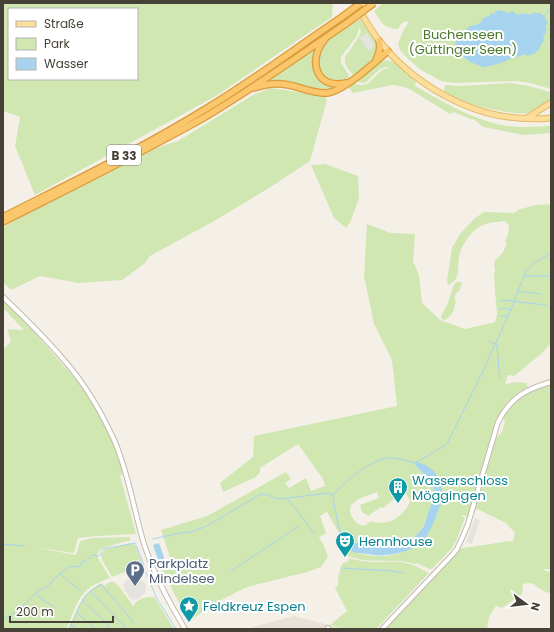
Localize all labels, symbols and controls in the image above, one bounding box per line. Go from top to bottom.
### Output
legend [8,8,138,80]
text: Straße [44,15,84,32]
park label: Buchenseen (Güttinger Seen) [409,25,517,59]
text: Park [44,35,71,52]
text: Wasser [44,55,89,72]
road number: B 33 [107,145,141,165]
place label: Wasserschloss Möggingen [412,471,508,505]
building icon: Wasserschloss Möggingen [387,476,409,504]
theatre icon: Hennhouse [334,530,356,558]
place label: Hennhouse [359,532,433,551]
place label: Parkplatz Mindelsee [149,554,215,588]
parking icon: Parkplatz Mindelsee [124,559,146,587]
north arrow [506,584,546,624]
place icon: Feldkreuz Espen [178,595,200,623]
place label: Feldkreuz Espen [203,597,306,616]
scale bar [10,598,113,624]
text: N [527,601,544,613]
text: 200 m [16,603,54,620]

